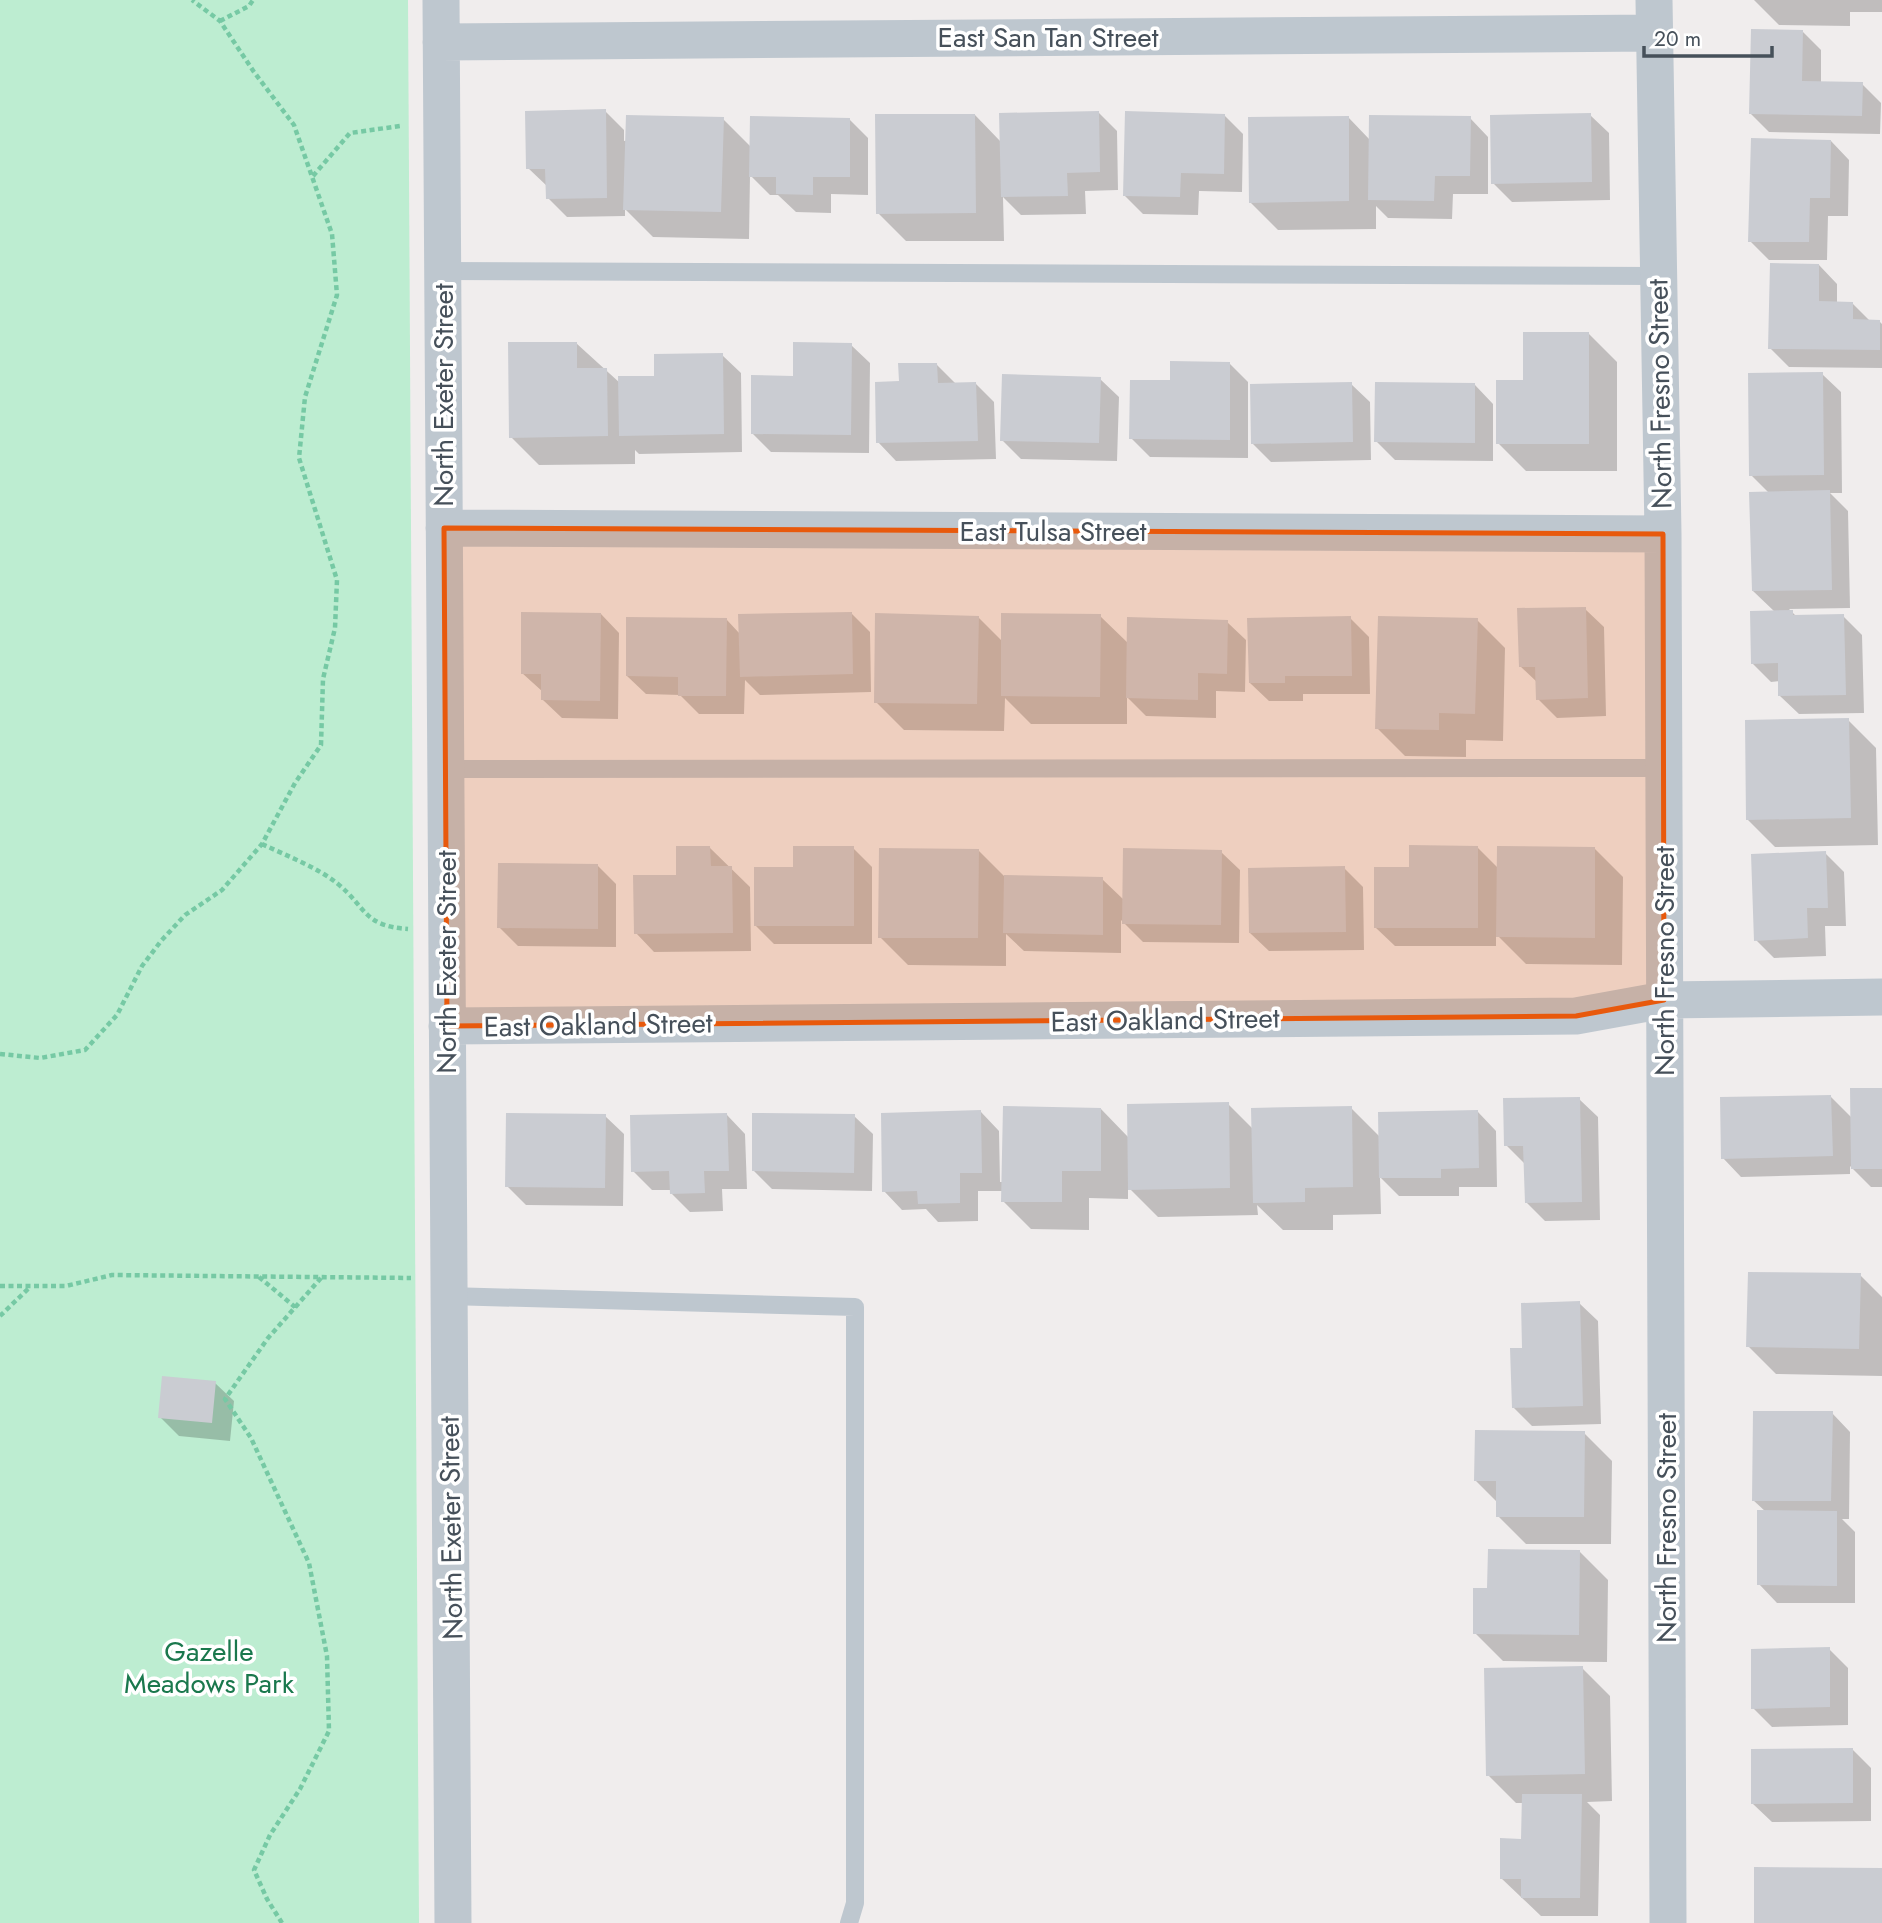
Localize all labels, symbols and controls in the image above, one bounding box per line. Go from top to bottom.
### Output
scale bar [1644,14,1772,58]
street label: East San Tan Street [938,17,1159,58]
text: 20 m [1654,24,1701,54]
street label: North Fresno Street [1637,278,1683,509]
street label: North Exeter Street [423,283,464,507]
street label: East Tulsa Street [959,511,1147,552]
street label: North Fresno Street [1644,846,1685,1076]
street label: North Exeter Street [426,850,467,1074]
street label: East Oakland Street [1050,998,1280,1042]
street label: East Oakland Street [483,1003,713,1047]
street label: North Fresno Street [1646,1413,1687,1643]
street label: North Exeter Street [429,1416,473,1640]
park label: Gazelle Meadows Park [124,1631,295,1704]

